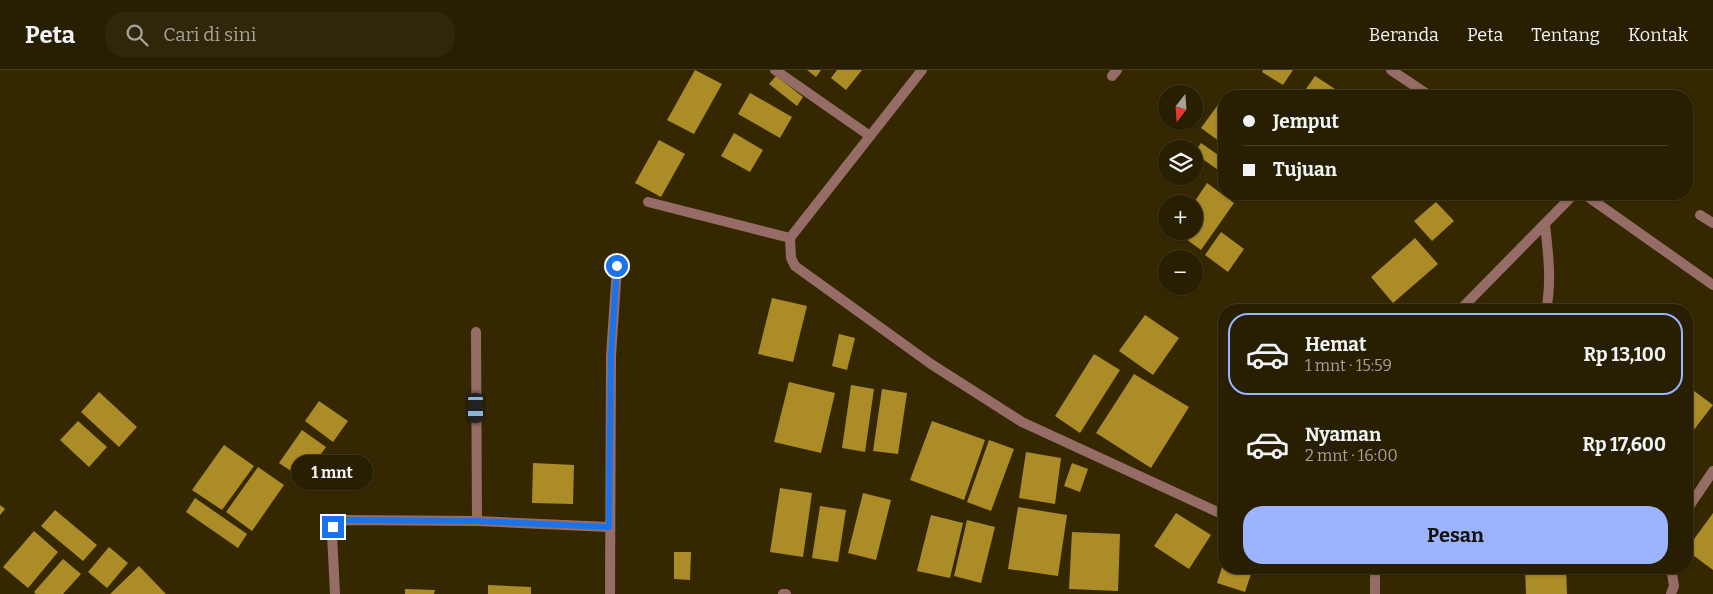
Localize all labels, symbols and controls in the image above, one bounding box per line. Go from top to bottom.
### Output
search box [105,12,455,57]
text: Peta [25,21,75,49]
icon: search [123,21,151,49]
text: Cari di sini [163,23,256,46]
text: Beranda [1369,24,1439,46]
text: Peta [1467,24,1503,46]
text: Tentang [1531,24,1600,46]
text: Kontak [1628,24,1688,46]
north arrow [1158,85,1202,130]
map controls [1158,85,1203,295]
text: Jemput [1273,110,1339,133]
button: layers [1158,140,1203,185]
text: Tujuan [1273,158,1337,181]
button: + [1158,195,1203,240]
button: − [1158,250,1203,295]
route start [606,255,628,277]
icon: car [1245,332,1290,377]
text: Hemat [1305,333,1367,356]
text: Rp 13,100 [1583,343,1666,366]
text: 1 mnt · 15:59 [1305,356,1392,375]
car [468,393,483,423]
icon: car [1245,422,1290,467]
text: Nyaman [1305,423,1381,446]
text: Rp 17,600 [1583,433,1666,456]
text: 2 mnt · 16:00 [1305,446,1398,465]
callout: 1 mnt [292,454,374,490]
text: 1 mnt [311,463,353,482]
button: Pesan [1243,506,1668,564]
route end [322,516,344,538]

